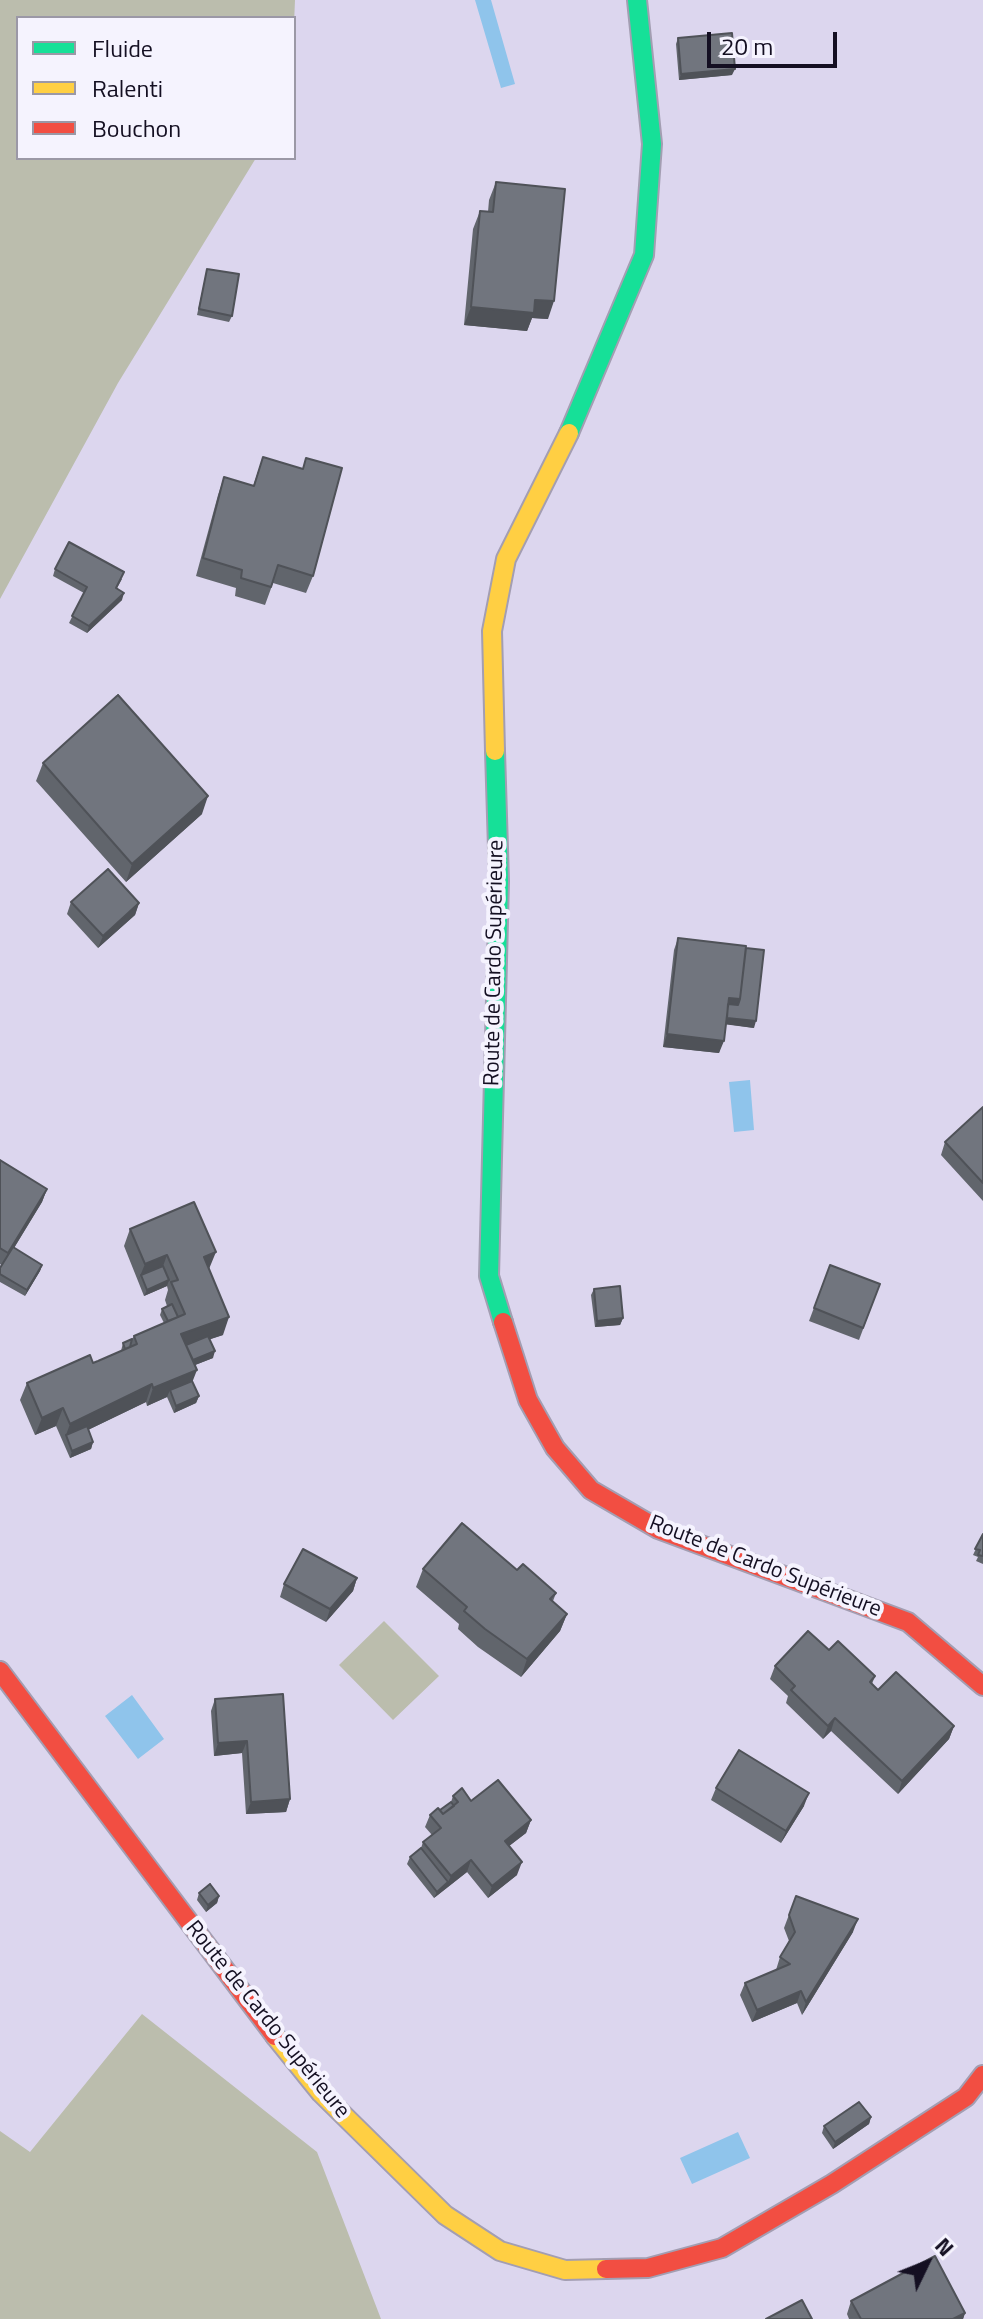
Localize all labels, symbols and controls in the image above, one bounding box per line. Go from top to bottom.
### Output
legend [16,16,296,160]
scale bar [711,16,841,66]
text: 20 m [721,28,773,64]
text: Fluide [92,30,153,66]
text: Ralenti [92,70,163,106]
text: Bouchon [92,110,181,146]
street label: Route de Cardo Supérieure [480,840,510,1086]
street label: Route de Cardo Supérieure [645,1511,885,1623]
street label: Route de Cardo Supérieure [179,1916,355,2124]
north arrow [887,2223,967,2303]
text: N [927,2229,962,2264]

